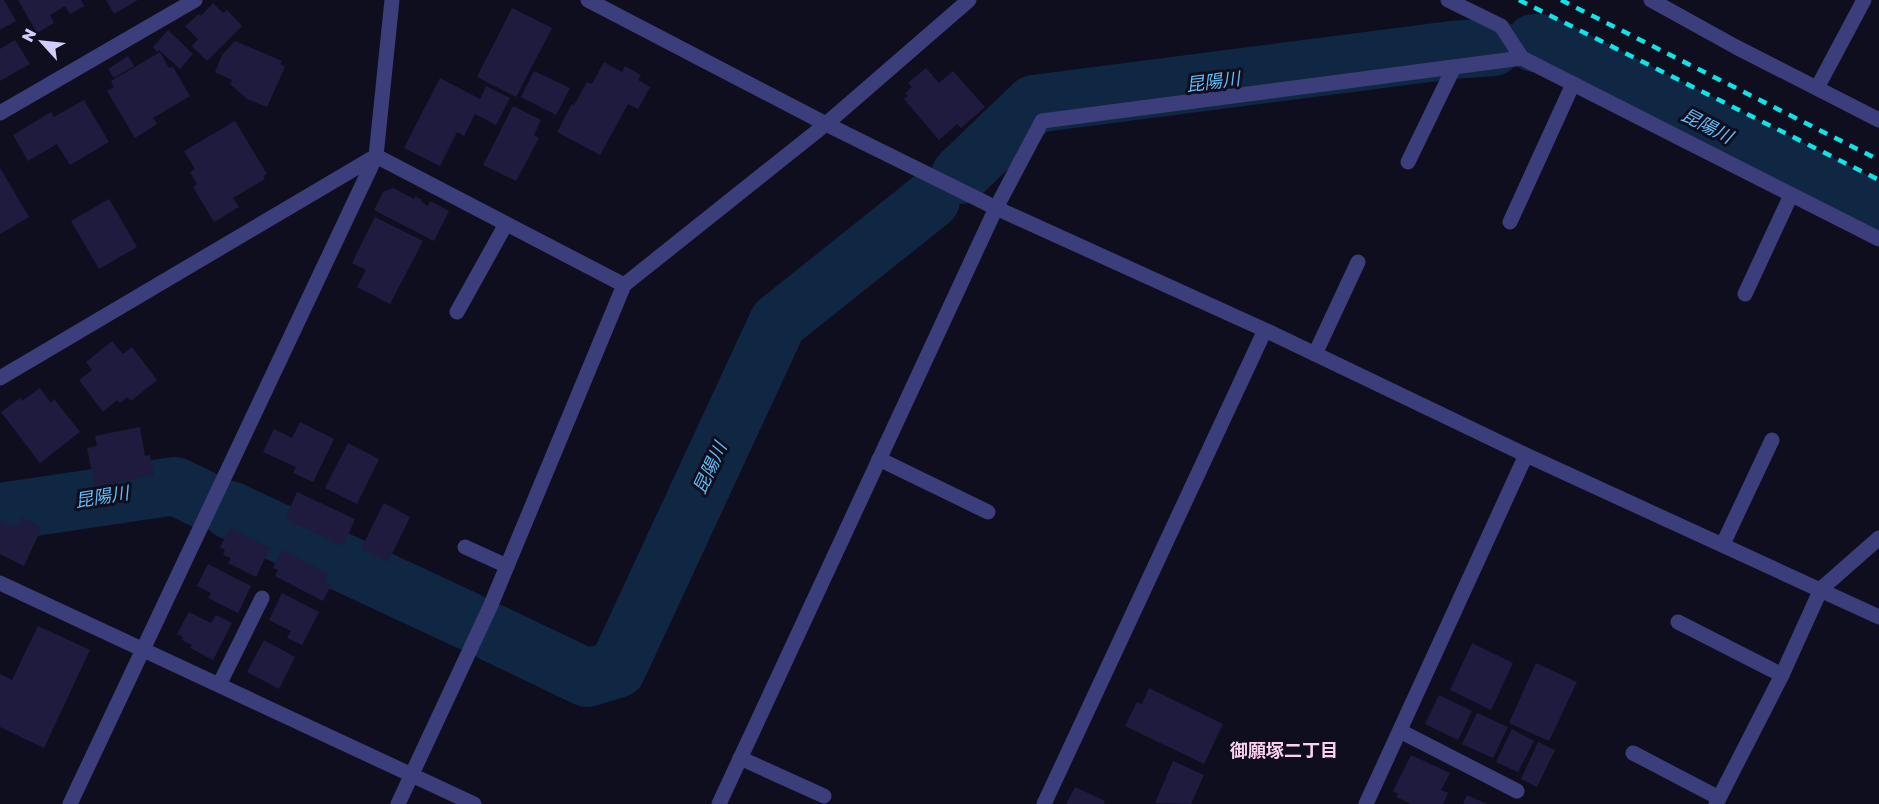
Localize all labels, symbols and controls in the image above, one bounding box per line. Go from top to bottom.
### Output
north arrow [12,12,72,72]
text: N [17,25,40,45]
water label: 昆陽川 [1185,67,1243,95]
water label: 昆陽川 [1678,103,1738,148]
water label: 昆陽川 [688,437,731,497]
water label: 昆陽川 [73,481,132,511]
district label: 御願塚二丁目 [1229,739,1338,761]

